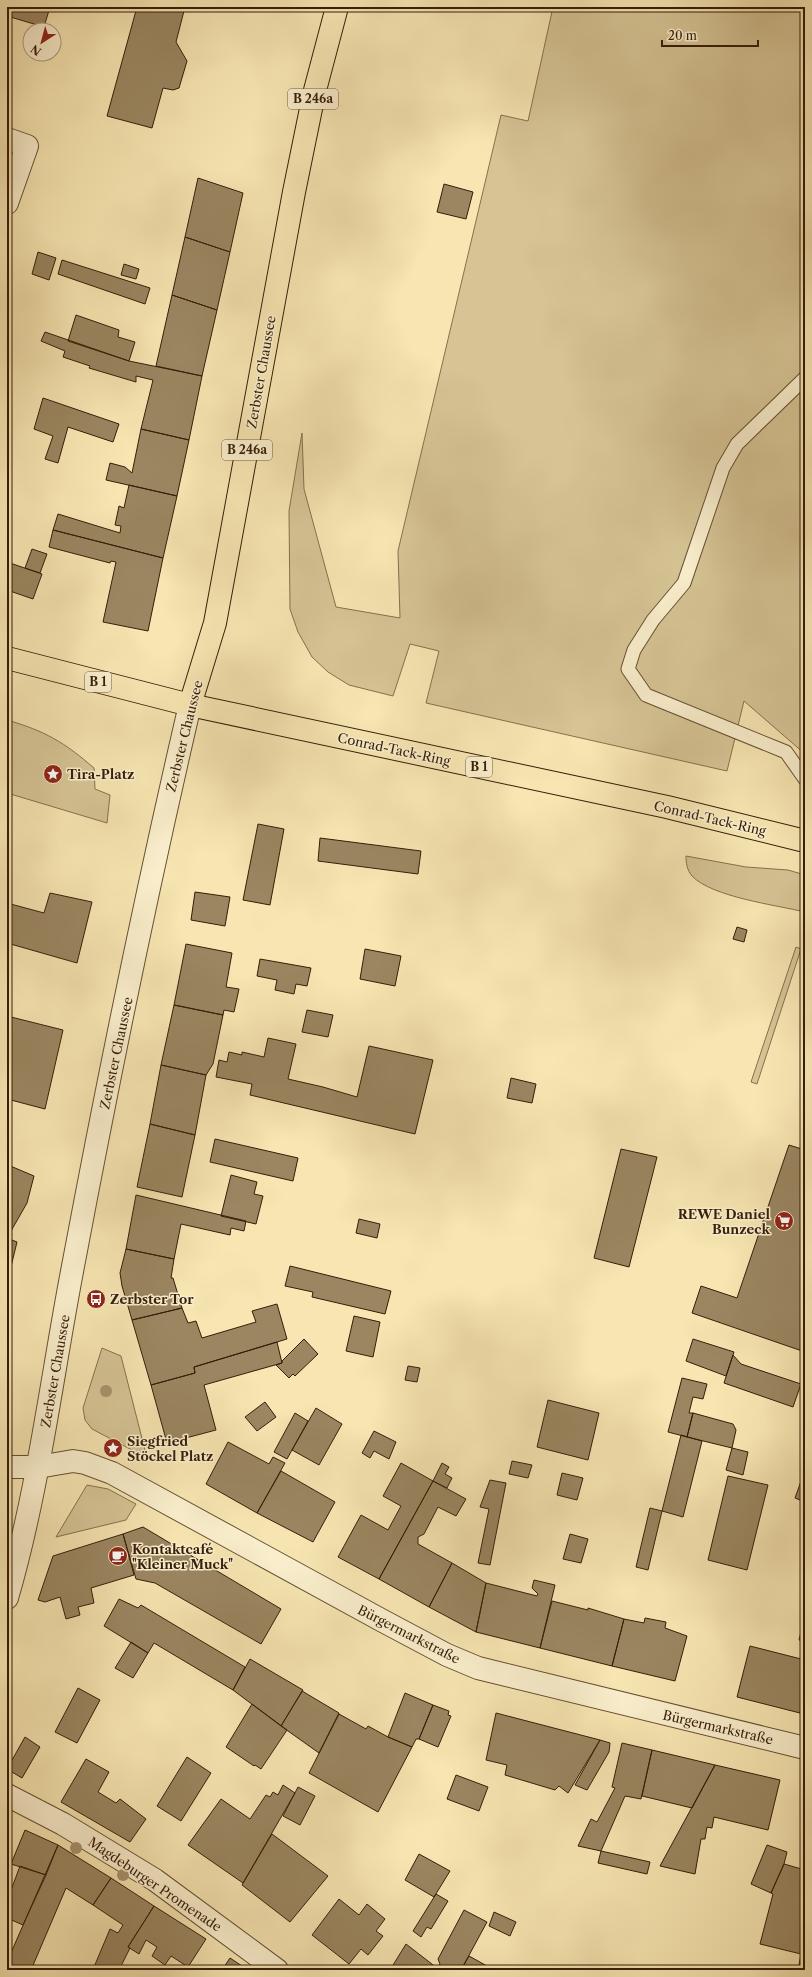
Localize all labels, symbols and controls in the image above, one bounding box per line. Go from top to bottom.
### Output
north arrow [22,22,62,62]
scale bar [662,22,758,48]
text: 20 m [668,28,697,43]
text: N [28,41,44,59]
road number: B 246a [288,89,338,109]
street label: Zerbster Chaussee [243,314,279,430]
road number: B 246a [222,440,272,460]
road number: B 1 [85,672,111,692]
street label: Zerbster Chaussee [162,679,206,793]
street label: Conrad-Tack-Ring [336,729,452,769]
road number: B 1 [466,757,492,777]
place icon: Tira-Platz [42,763,64,785]
place label: Tira-Platz [67,766,134,782]
street label: Conrad-Tack-Ring [652,797,768,839]
street label: Zerbster Chaussee [96,995,136,1111]
place label: REWE Daniel Bunzeck [678,1206,770,1237]
supermarket icon: REWE Daniel Bunzeck [773,1210,795,1232]
bus stop icon: Zerbster Tor [85,1288,107,1310]
place label: Zerbster Tor [110,1291,194,1307]
street label: Zerbster Chaussee [37,1313,73,1429]
place label: Siegfried Stöckel Platz [127,1433,213,1464]
place icon: Siegfried Stöckel Platz [102,1437,124,1459]
place label: Kontaktcafé "Kleiner Muck" [132,1541,233,1572]
cafe icon: Kontaktcafé "Kleiner Muck" [107,1545,129,1567]
street label: Bürgermarkstraße [355,1601,463,1667]
street label: Bürgermarkstraße [661,1707,775,1747]
street label: Magdeburger Promenade [85,1833,225,1935]

